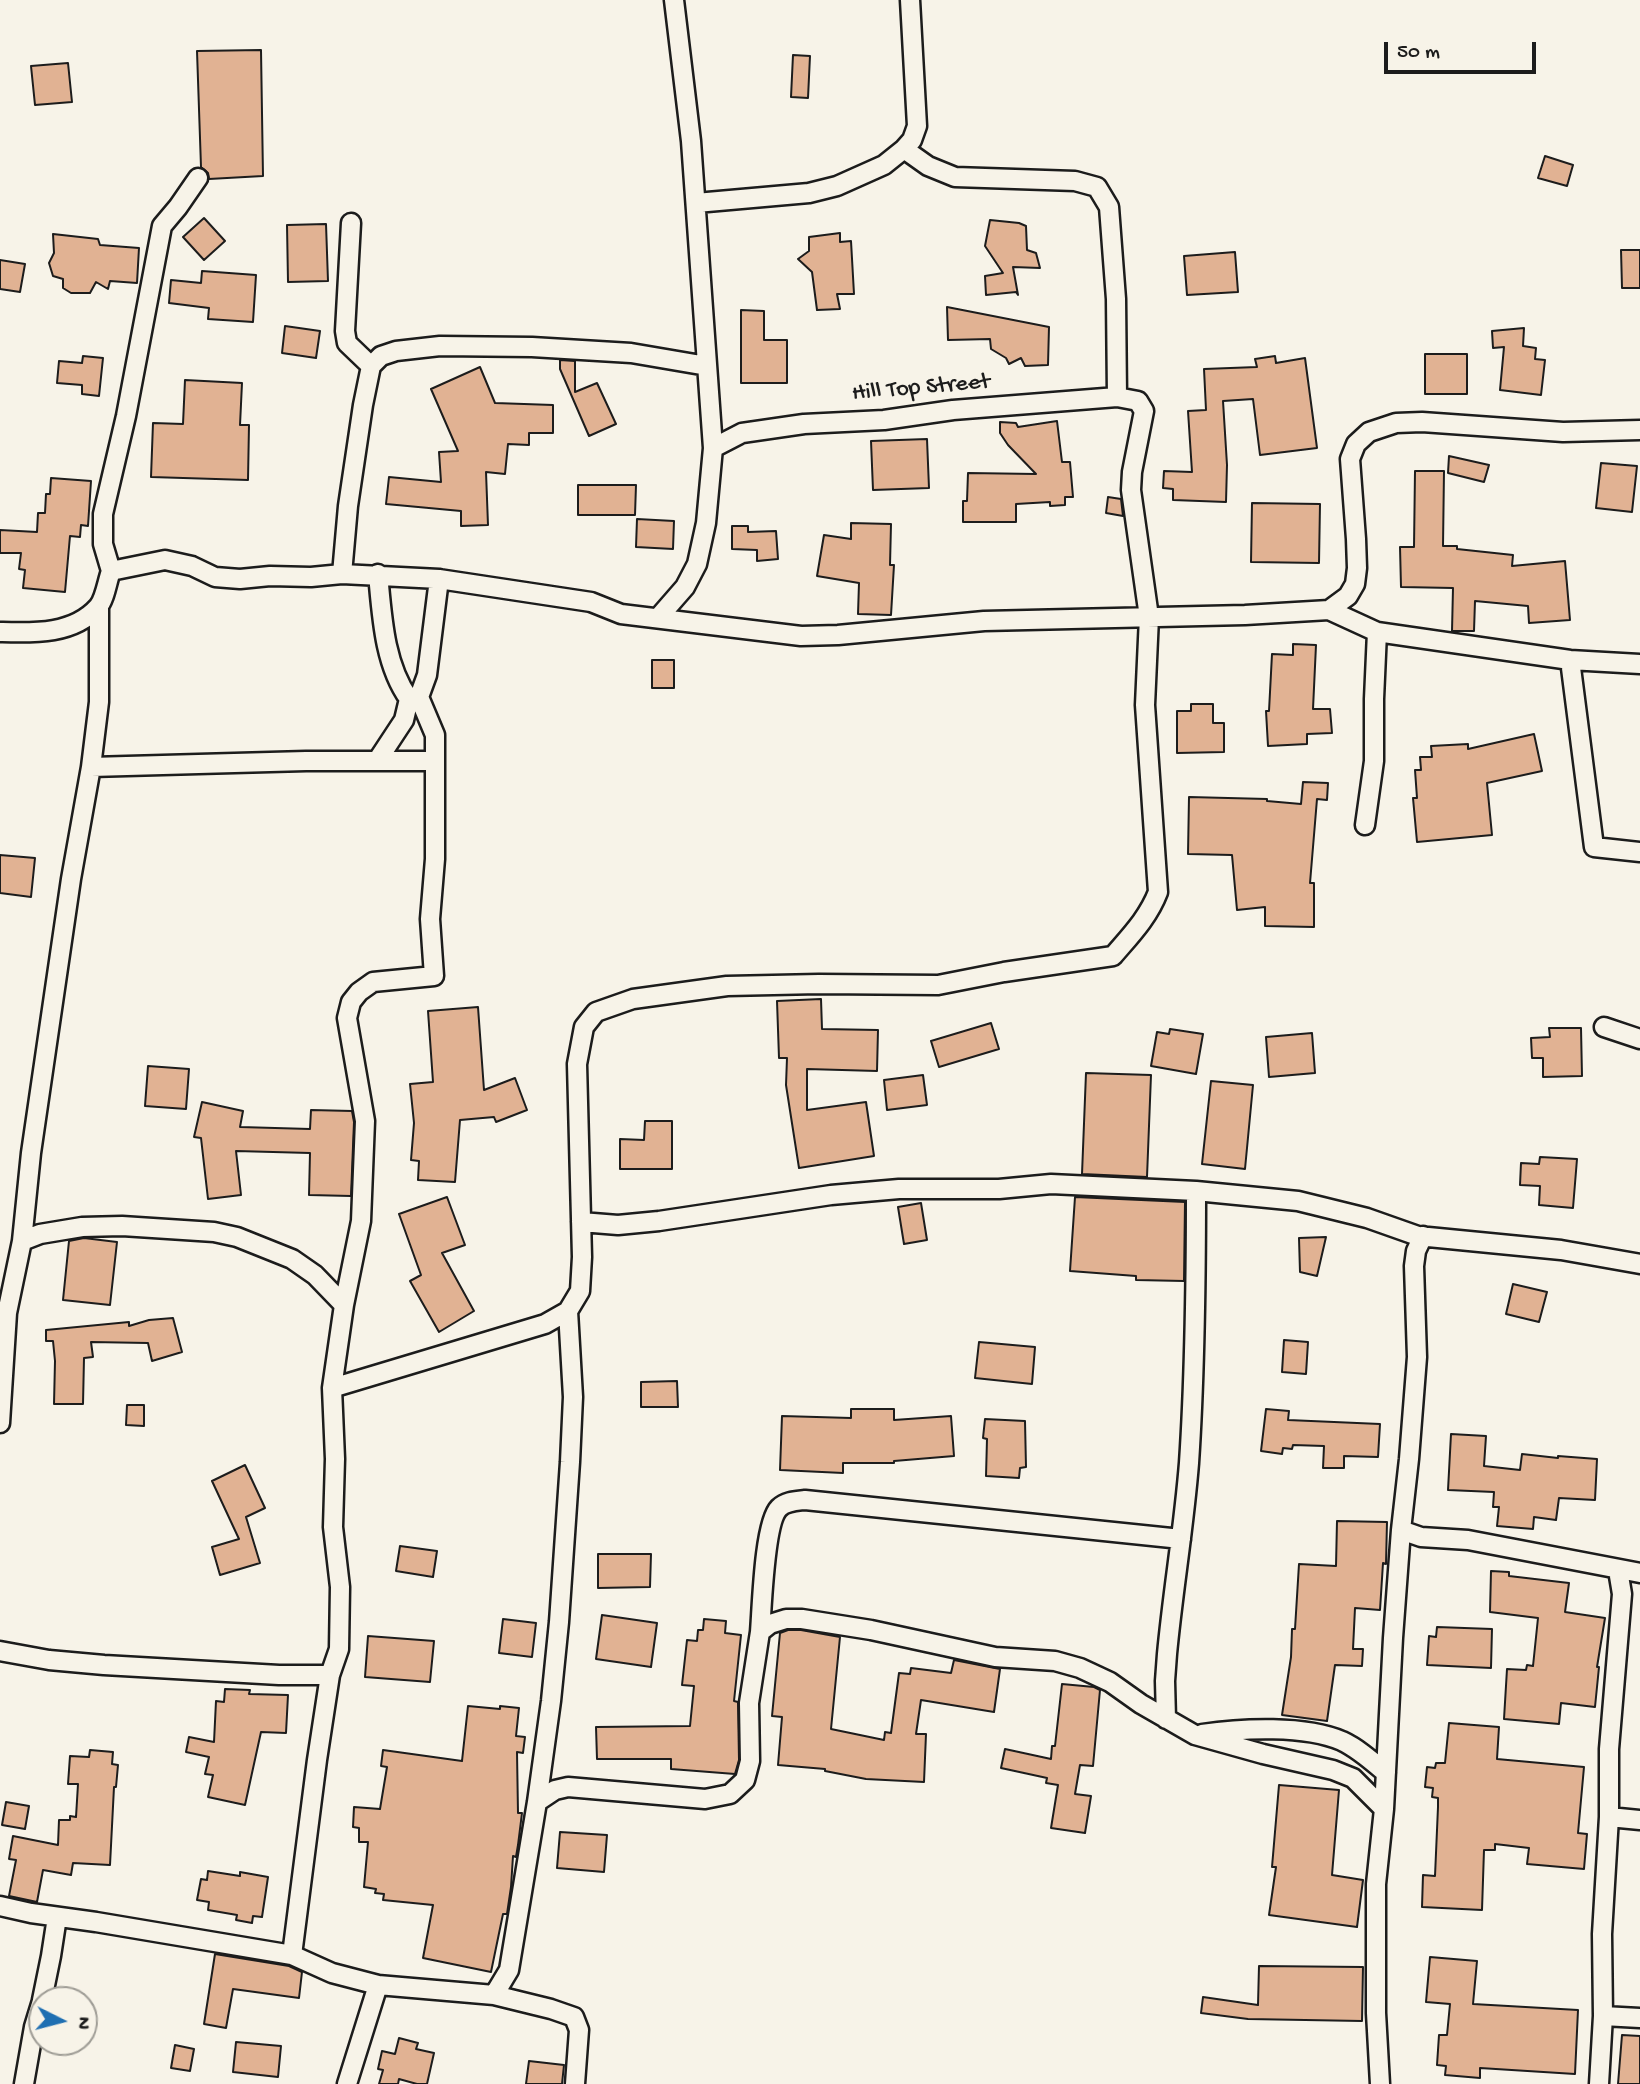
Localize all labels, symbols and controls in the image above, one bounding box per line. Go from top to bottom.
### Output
scale bar [1388,28,1540,72]
text: 50 m [1397,41,1440,66]
street label: Hill Top Street [851,369,991,409]
north arrow [28,1986,98,2056]
text: N [70,2016,94,2030]

